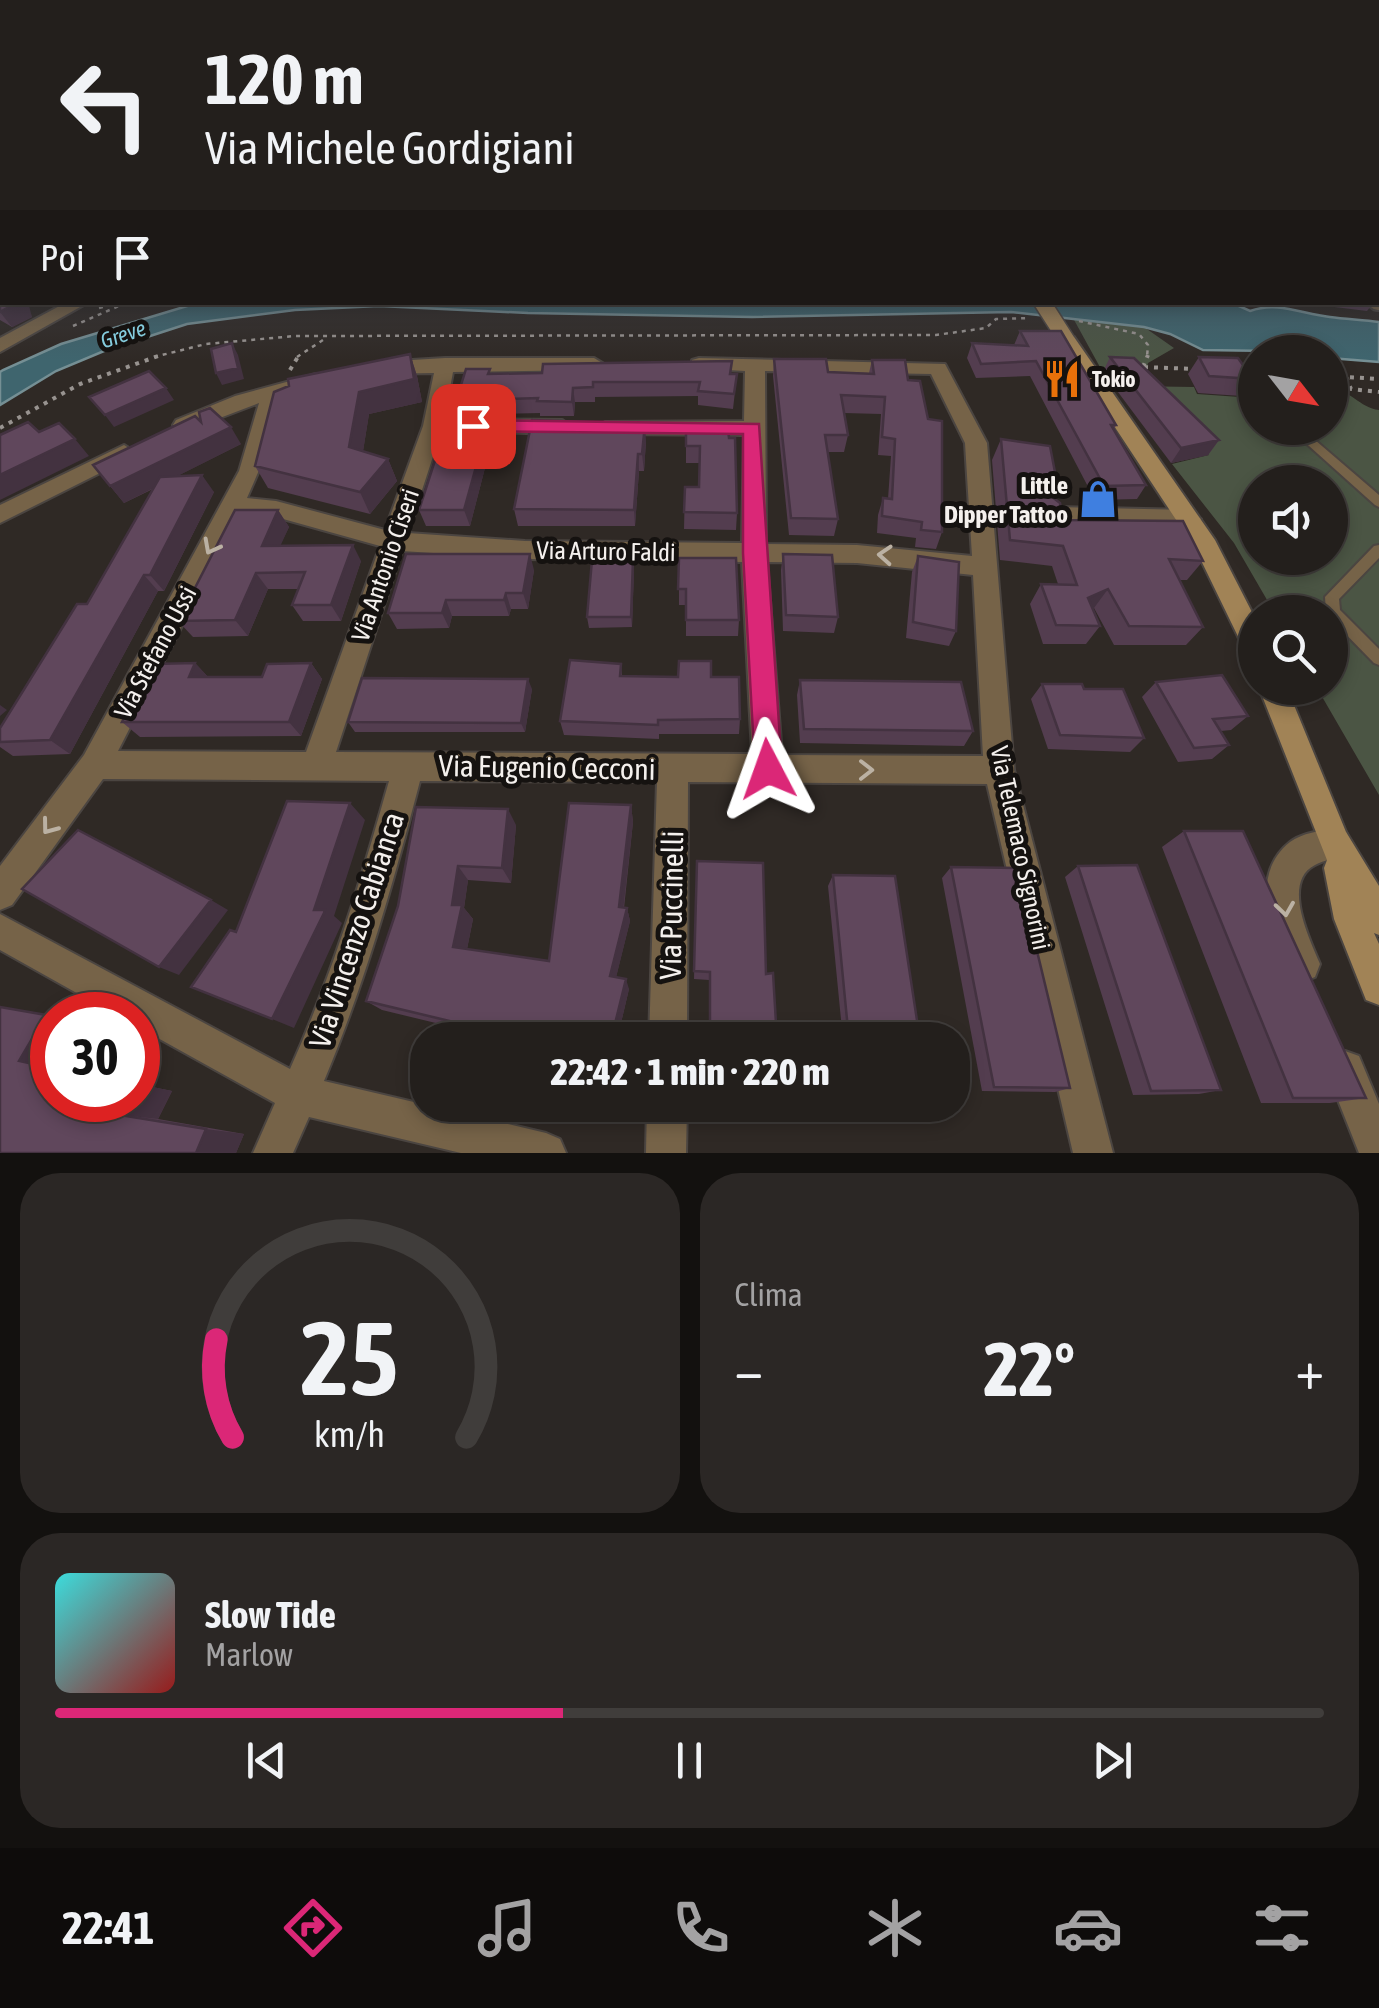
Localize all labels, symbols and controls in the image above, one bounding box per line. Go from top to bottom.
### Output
text: 120 m [205,39,364,119]
icon: left [40,40,170,170]
text: Via Michele Gordigiani [205,122,575,174]
icon: arrive [105,230,160,285]
text: Poi [40,236,85,279]
water label: Greve [97,315,149,353]
north arrow [1238,335,1348,445]
map controls [1238,335,1348,705]
restaurant icon: Tokio [1041,358,1083,400]
place label: Tokio [1092,366,1136,392]
pin [431,384,516,469]
icon: arrive [446,399,501,454]
button: sound [1238,465,1348,575]
place label: Little Dipper Tattoo [944,471,1068,528]
shop icon: Little Dipper Tattoo [1077,478,1119,520]
street label: Via Antonio Ciseri [346,485,424,645]
one-way arrow [204,536,224,554]
street label: Via Arturo Faldi [536,536,676,566]
one-way arrow [877,545,893,566]
street label: Via Stefano Ussi [108,581,202,723]
button: search [1238,595,1348,705]
position arrow [716,717,820,821]
street label: Via Telemaco Signorini [986,744,1056,952]
street label: Via Eugenio Cecconi [438,748,656,786]
one-way arrow [858,759,874,781]
street label: Via Vincenzo Cabianca [302,808,410,1052]
one-way arrow [43,816,60,834]
street label: Via Puccinelli [653,830,689,980]
one-way arrow [1274,901,1295,917]
speed limit sign: 30 [30,992,160,1122]
text: 22:42 · 1 min · 220 m [550,1050,830,1093]
text: Clima [735,1276,803,1313]
text: 25 [301,1298,399,1417]
text: 22° [984,1326,1075,1412]
text: − [735,1338,763,1401]
text: + [1295,1338,1324,1401]
text: km/h [314,1414,385,1455]
text: Slow Tide [205,1593,336,1636]
text: Marlow [205,1636,293,1673]
icon: previous [239,1733,294,1788]
icon: pause [662,1733,717,1788]
icon: next [1085,1733,1140,1788]
icon: directions [278,1893,348,1963]
icon: music [472,1893,542,1963]
icon: phone [666,1893,736,1963]
icon: climate [860,1893,930,1963]
icon: car [1053,1893,1123,1963]
icon: filters [1247,1893,1317,1963]
text: 22:41 [62,1902,155,1954]

